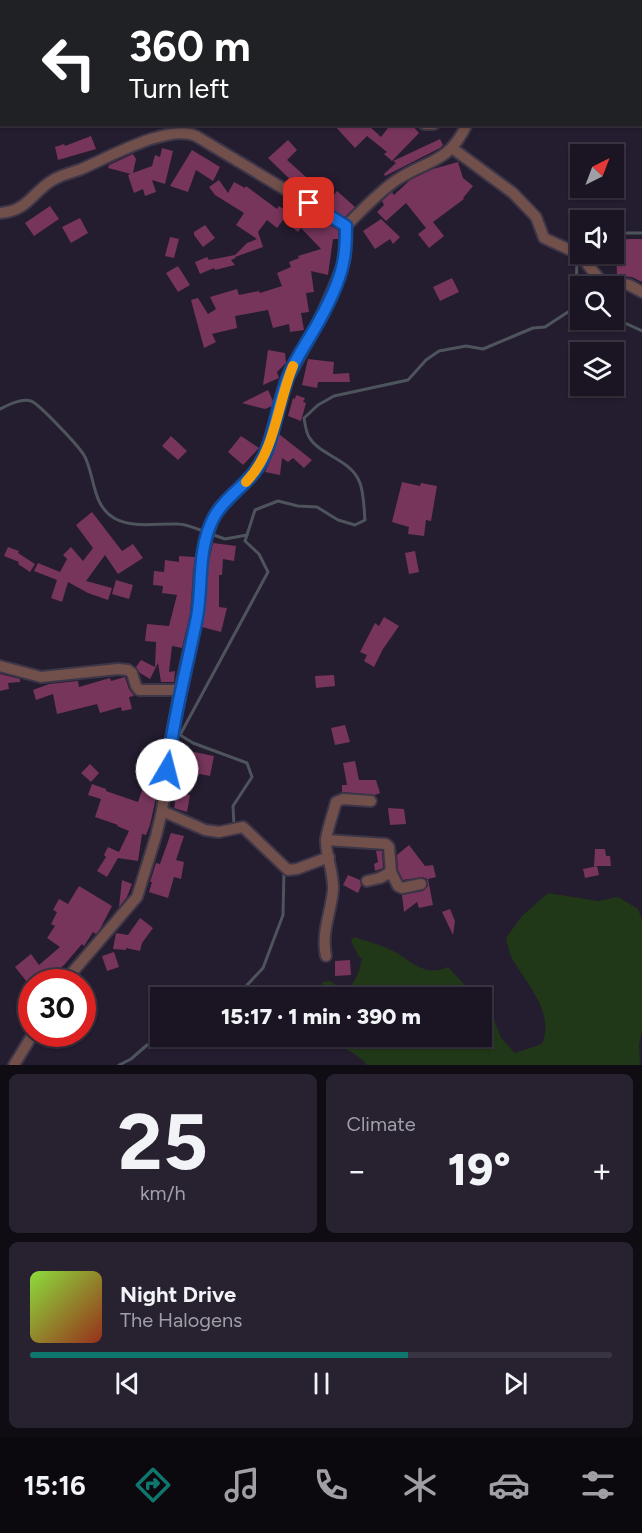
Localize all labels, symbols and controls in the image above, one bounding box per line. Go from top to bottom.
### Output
text: 360 m [129,21,251,72]
icon: left [30,24,108,102]
text: Turn left [129,72,229,105]
north arrow [570,144,624,198]
map controls [570,144,624,396]
pin [283,177,334,228]
icon: arrive [292,186,325,219]
button: sound [570,210,624,264]
button: search [570,276,624,330]
button: layers [570,342,624,396]
position arrow [135,738,199,802]
speed limit sign: 30 [18,969,96,1047]
text: 15:17 · 1 min · 390 m [221,1003,421,1030]
text: 25 [118,1095,208,1189]
text: Climate [347,1112,416,1136]
text: 19° [448,1142,511,1196]
text: − [347,1151,367,1190]
text: + [591,1151,612,1190]
text: km/h [140,1181,186,1205]
text: Night Drive [120,1281,236,1308]
text: The Halogens [120,1308,242,1332]
icon: previous [111,1367,144,1400]
icon: pause [305,1367,338,1400]
icon: next [499,1367,532,1400]
icon: directions [132,1464,174,1506]
icon: music [221,1464,263,1506]
icon: phone [310,1464,352,1506]
icon: climate [399,1464,441,1506]
icon: car [488,1464,530,1506]
icon: filters [577,1464,619,1506]
text: 15:16 [23,1469,86,1502]

